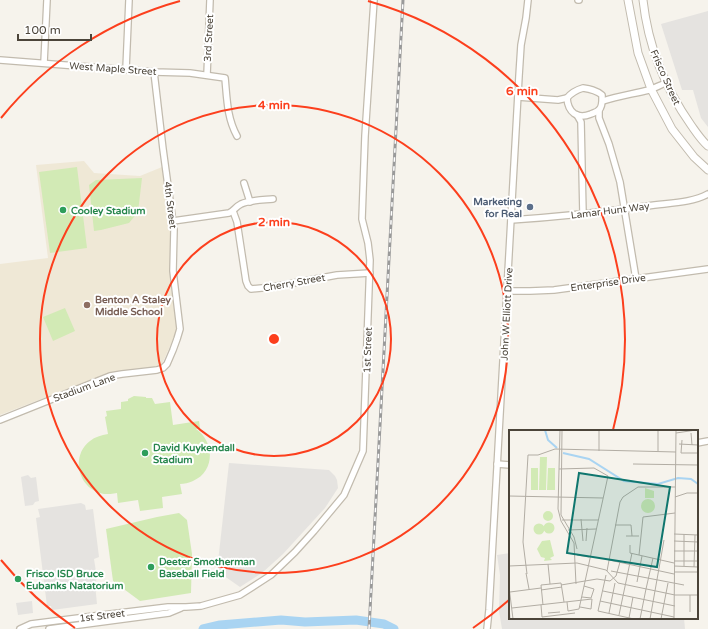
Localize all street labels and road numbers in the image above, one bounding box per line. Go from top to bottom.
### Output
street label: 3rd Street [202,14,216,62]
street label: Frisco Street [648,48,683,107]
street label: West Maple Street [69,60,157,78]
street label: 4th Street [161,181,179,230]
street label: Lamar Hunt Way [570,200,651,222]
street label: John W Elliott Drive [499,267,515,361]
street label: Cherry Street [262,272,326,294]
street label: Enterprise Drive [570,272,647,294]
street label: 1st Street [361,327,375,373]
street label: Stadium Lane [52,371,117,405]
street label: 1st Street [79,607,126,625]

